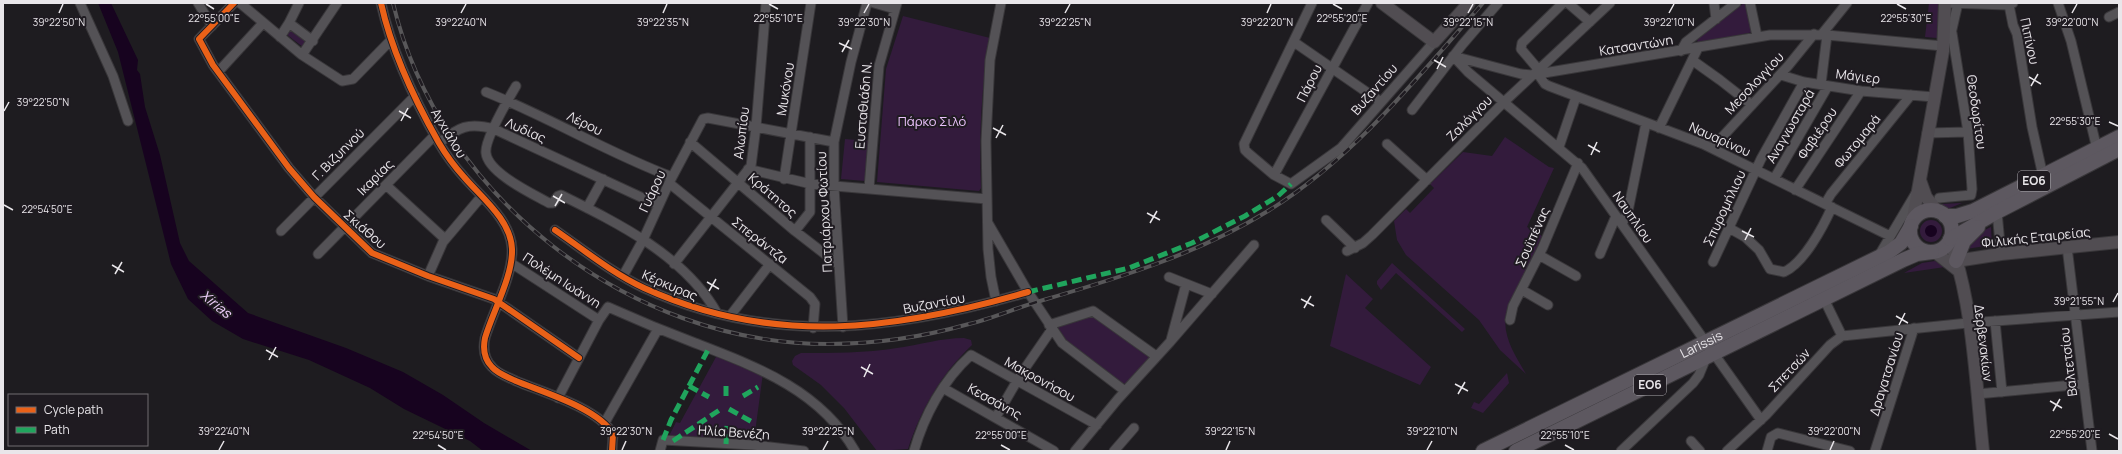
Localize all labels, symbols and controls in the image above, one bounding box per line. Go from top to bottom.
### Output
text: 22°55'00"E [188,11,240,25]
text: 22°55'10"E [753,11,803,25]
text: 22°55'20"E [1316,11,1368,25]
text: 22°55'30"E [1881,11,1932,25]
text: 39°22'50"N [33,15,85,29]
text: 39°22'40"N [435,15,487,29]
text: 39°22'35"N [637,15,689,29]
text: 39°22'30"N [838,15,890,29]
text: 39°22'25"N [1039,15,1091,29]
text: 39°22'20"N [1241,15,1293,29]
text: 39°22'15"N [1443,15,1493,29]
text: 39°22'10"N [1644,15,1694,29]
text: 39°22'00"N [2046,15,2099,29]
street label: Πιπίνου [2016,16,2044,66]
street label: Κατσαντώνη [1598,30,1674,60]
street label: Μεσολογγίου [1720,48,1788,118]
street label: Βυζαντίου [1347,59,1401,119]
street label: Ευσταθιάδη Ν. [850,60,876,150]
street label: Μυκόνου [772,61,798,117]
street label: Πάρου [1292,61,1326,105]
street label: Μάγιερ [1835,64,1881,88]
street label: Θεοδωρίτου [1963,74,1991,150]
street label: Αναγνωσταρά [1762,86,1818,166]
street label: Ζαλόγγου [1442,91,1496,145]
text: 39°22'50"N [17,95,69,109]
street label: Φαβιέρου [1793,104,1841,162]
street label: Αγχιάλου [427,105,471,161]
street label: Αλωπίου [729,106,753,160]
street label: Λέρου [564,107,606,139]
street label: Φωτομαρά [1830,110,1884,172]
park label: Πάρκο Σιλό [898,112,967,130]
street label: Λυδίας [503,113,549,147]
text: 22°55'30"E [2050,114,2101,128]
street label: Ναυαρίνου [1686,117,1754,161]
street label: Γ. Βιζυηνού [308,124,368,184]
street label: Πατριάρχου Φωτίου [812,151,836,273]
street label: Ικαρίας [353,155,397,199]
street label: Γυάρου [634,167,670,215]
street label: Σπυρομήλιου [1699,167,1749,249]
street label: Κράτητος [745,169,801,221]
road number: ΕΟ6 [2018,171,2050,191]
street label: Ναυπλίου [1609,188,1657,246]
text: 22°54'50"E [22,202,73,216]
street label: Σουϊπένας [1511,204,1553,270]
street label: Σκιάθου [340,206,390,252]
street label: Σπεράντζα [728,212,792,268]
street label: Φιλικής Εταιρείας [1981,222,2091,252]
street label: Πολέμη Ιωάννη [519,248,605,312]
street label: Κέρκυρας [639,265,701,305]
water label: Xirias [197,285,237,323]
street label: Βυζαντίου [902,288,966,318]
text: 39°21'55"N [2054,294,2104,308]
street label: Δερβενακίων [1970,303,1998,383]
street label: Larissis [1677,326,1726,362]
street label: Βαλτετσίου [2055,327,2081,397]
street label: Δραγατσανίου [1865,330,1907,418]
street label: Σπετσών [1764,344,1814,396]
street label: Μακρονήσου [1002,352,1078,406]
road number: ΕΟ6 [1634,375,1666,395]
street label: Κεσσάνης [965,379,1025,423]
legend [8,394,148,446]
text: Cycle path [44,401,103,418]
text: Path [44,421,70,438]
street label: Ηλία Βενέζη [697,421,771,443]
text: 39°22'40"N [198,424,250,438]
text: 39°22'30"N [600,424,652,438]
text: 39°22'25"N [802,424,854,438]
text: 39°22'15"N [1205,424,1255,438]
text: 39°22'10"N [1407,424,1457,438]
text: 39°22'00"N [1808,424,1861,438]
text: 22°55'20"E [2049,427,2101,441]
text: 22°54'50"E [413,428,464,442]
text: 22°55'00"E [975,428,1027,442]
text: 22°55'10"E [1540,428,1590,442]

